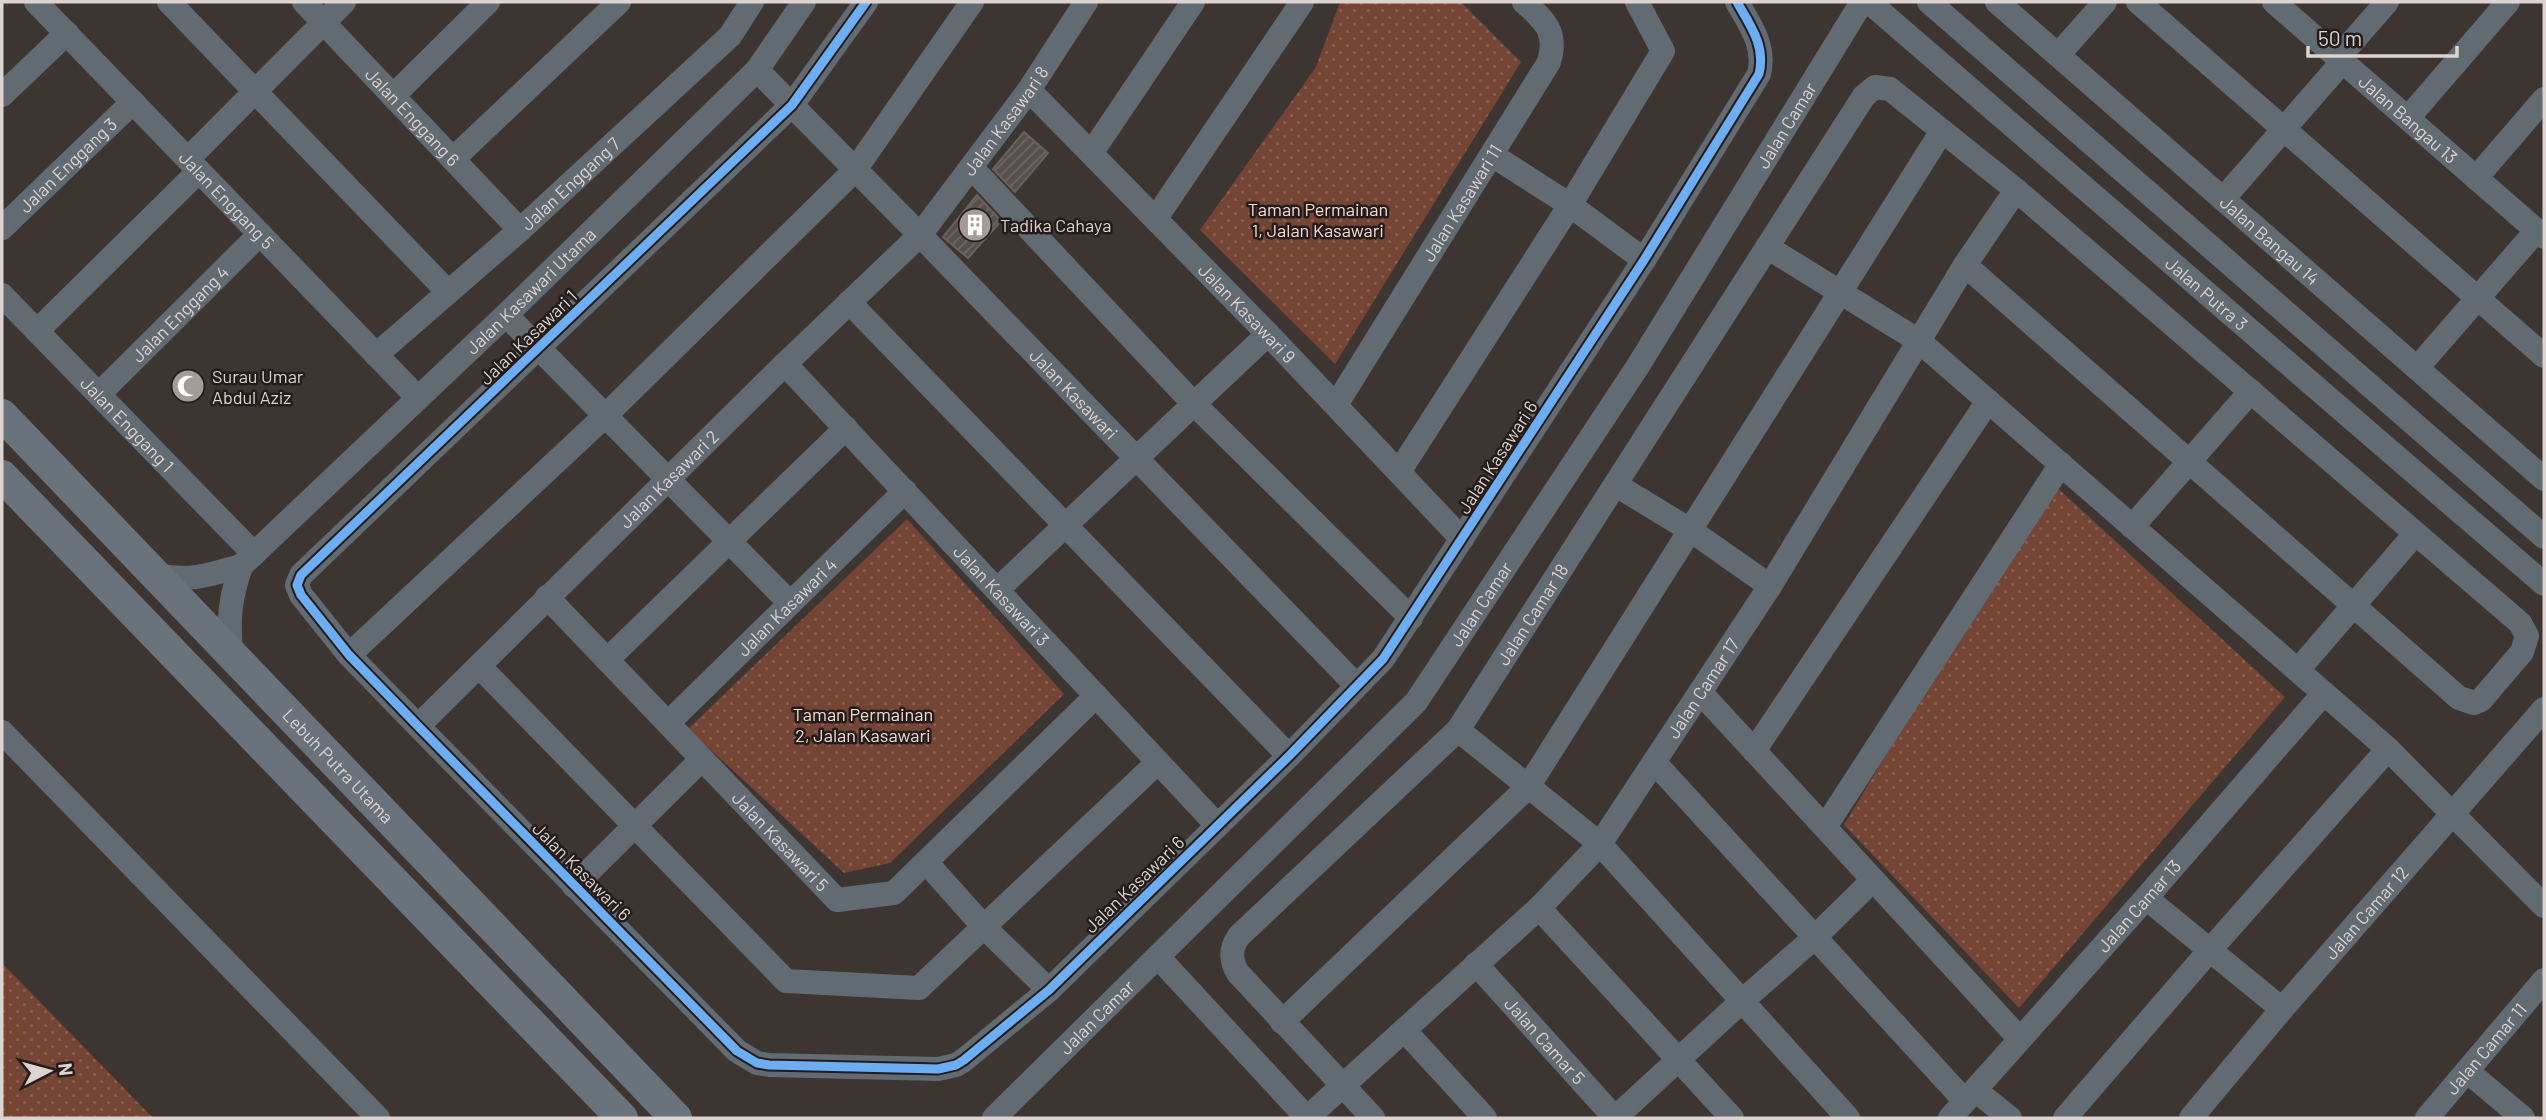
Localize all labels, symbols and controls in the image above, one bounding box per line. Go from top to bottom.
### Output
scale bar [2308,14,2457,58]
text: 50 m [2318,25,2362,50]
street label: Jalan Kasawari 8 [958,62,1053,180]
street label: Jalan Enggang 6 [361,63,465,171]
street label: Jalan Bangau 13 [2354,70,2462,168]
street label: Jalan Camar [1751,78,1821,172]
street label: Jalan Enggang 3 [14,113,121,217]
street label: Jalan Enggang 7 [516,132,625,235]
street label: Jalan Kasawari 11 [1417,140,1506,265]
street label: Jalan Enggang 5 [175,146,279,253]
street label: Jalan Bangau 14 [2216,191,2324,289]
park label: Taman Permainan 1, Jalan Kasawari [1248,198,1388,241]
building icon: Tadika Cahaya [956,206,994,244]
place label: Tadika Cahaya [1000,214,1111,236]
street label: Jalan Kasawari Utama [461,223,600,359]
street label: Jalan Putra 3 [2161,252,2252,335]
street label: Jalan Kasawari 9 [1194,259,1300,367]
street label: Jalan Enggang 4 [127,261,233,367]
street label: Jalan Kasawari 1 [475,285,581,389]
street label: Jalan Kasawari [1025,344,1123,444]
place label: Surau Umar Abdul Aziz [212,365,304,408]
mosque icon: Surau Umar Abdul Aziz [169,367,207,405]
street label: Jalan Enggang 1 [76,372,179,476]
street label: Jalan Kasawari 6 [1452,396,1542,518]
street label: Jalan Kasawari 2 [614,425,723,533]
street label: Jalan Kasawari 3 [949,540,1054,650]
street label: Jalan Kasawari 4 [732,553,841,661]
street label: Jalan Camar [1445,557,1517,651]
street label: Jalan Camar 18 [1492,559,1573,669]
street label: Jalan Camar 17 [1662,634,1744,742]
park label: Taman Permainan 2, Jalan Kasawari [793,703,933,746]
street label: Lebuh Putra Utama [278,704,398,828]
street label: Jalan Kasawari 5 [728,787,834,896]
street label: Jalan Kasawari 6 [528,817,636,925]
street label: Jalan Kasawari 6 [1080,831,1188,937]
street label: Jalan Camar 13 [2092,855,2185,957]
street label: Jalan Camar 12 [2320,861,2413,964]
street label: Jalan Camar [1054,975,1139,1059]
street label: Jalan Camar 5 [1500,992,1590,1089]
street label: Jalan Camar 11 [2441,998,2531,1099]
north arrow [14,1036,84,1106]
text: N [54,1062,79,1077]

